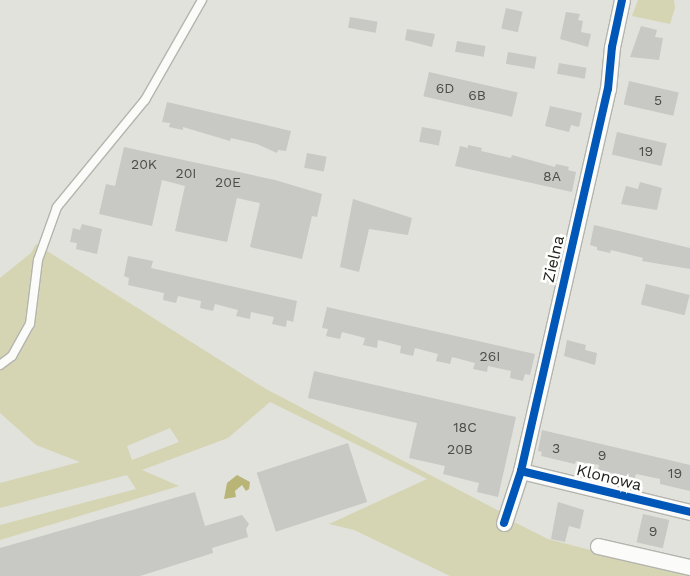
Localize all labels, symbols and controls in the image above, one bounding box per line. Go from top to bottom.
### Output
house number: 6D [436,80,454,96]
house number: 6B [468,87,486,103]
house number: 5 [654,92,662,108]
house number: 19 [639,143,653,159]
house number: 20K [131,156,157,172]
house number: 20I [175,165,197,181]
house number: 8A [543,168,561,184]
house number: 20E [215,174,241,190]
street label: Zielna [539,234,569,284]
house number: 26I [480,348,500,364]
house number: 18C [453,419,477,435]
house number: 3 [552,440,560,456]
house number: 20B [447,441,473,457]
house number: 9 [598,447,606,463]
street label: Klonowa [574,461,644,495]
house number: 19 [668,465,682,481]
house number: 9 [649,523,657,539]

